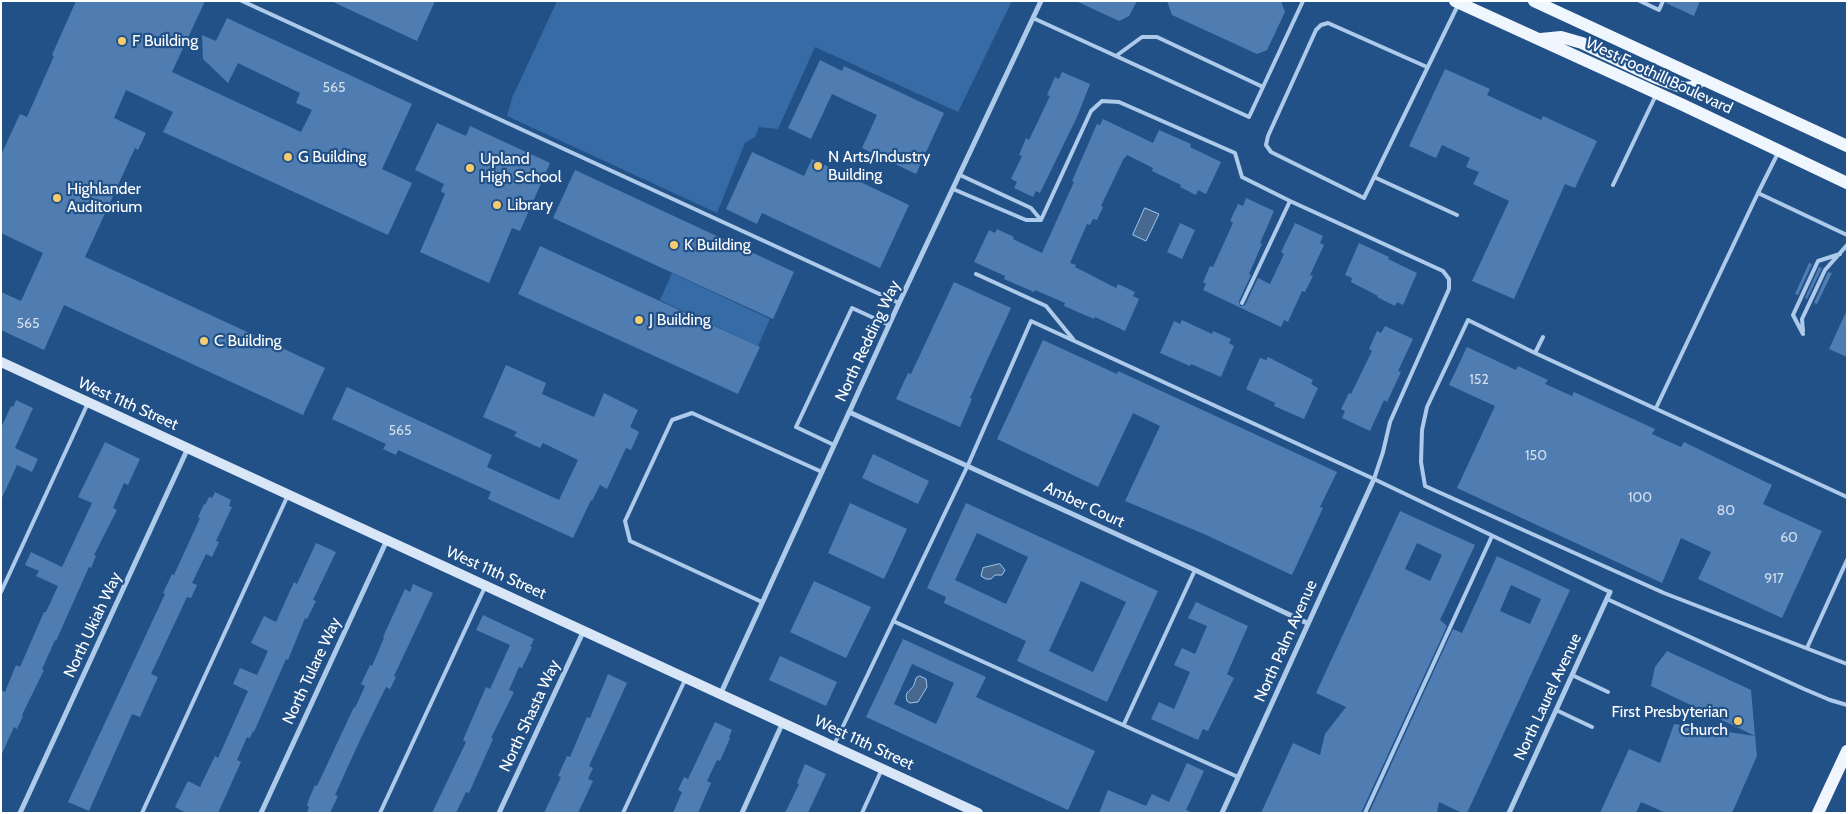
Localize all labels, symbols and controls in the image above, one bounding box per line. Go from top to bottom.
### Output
place label: F Building [132,31,198,51]
street label: West Foothill Boulevard [1583,34,1735,118]
marker: F Building [116,35,128,47]
house number: 565 [322,80,346,96]
place label: G Building [298,147,366,167]
place label: N Arts/Industry Building [828,147,930,185]
place label: Upland High School [480,149,561,187]
marker: G Building [282,151,294,163]
marker: N Arts/Industry Building [812,160,824,172]
marker: Upland High School [464,162,476,174]
place label: Highlander Auditorium [67,179,142,217]
marker: Highlander Auditorium [51,192,63,204]
place label: Library [507,195,553,215]
marker: Library [491,199,503,211]
place label: K Building [684,235,751,255]
marker: K Building [668,239,680,251]
street label: North Redding Way [831,277,905,405]
place label: J Building [649,310,711,330]
marker: J Building [633,314,645,326]
house number: 565 [16,316,40,332]
place label: C Building [214,331,282,351]
marker: C Building [198,335,210,347]
house number: 152 [1469,372,1489,388]
street label: West 11th Street [75,373,181,435]
house number: 565 [388,423,412,439]
house number: 150 [1525,448,1547,464]
street label: Amber Court [1041,478,1127,532]
house number: 100 [1628,490,1652,506]
house number: 80 [1717,503,1735,519]
house number: 60 [1780,530,1798,546]
street label: West 11th Street [443,542,549,604]
street label: North Ukiah Way [60,569,126,681]
house number: 917 [1764,571,1784,587]
street label: North Palm Avenue [1251,577,1321,705]
street label: North Tulare Way [279,614,345,728]
street label: North Laurel Avenue [1510,631,1586,763]
street label: North Shasta Way [496,657,564,775]
place label: First Presbyterian Church [1612,702,1728,740]
street label: West 11th Street [811,712,917,774]
marker: First Presbyterian Church [1732,715,1744,727]

